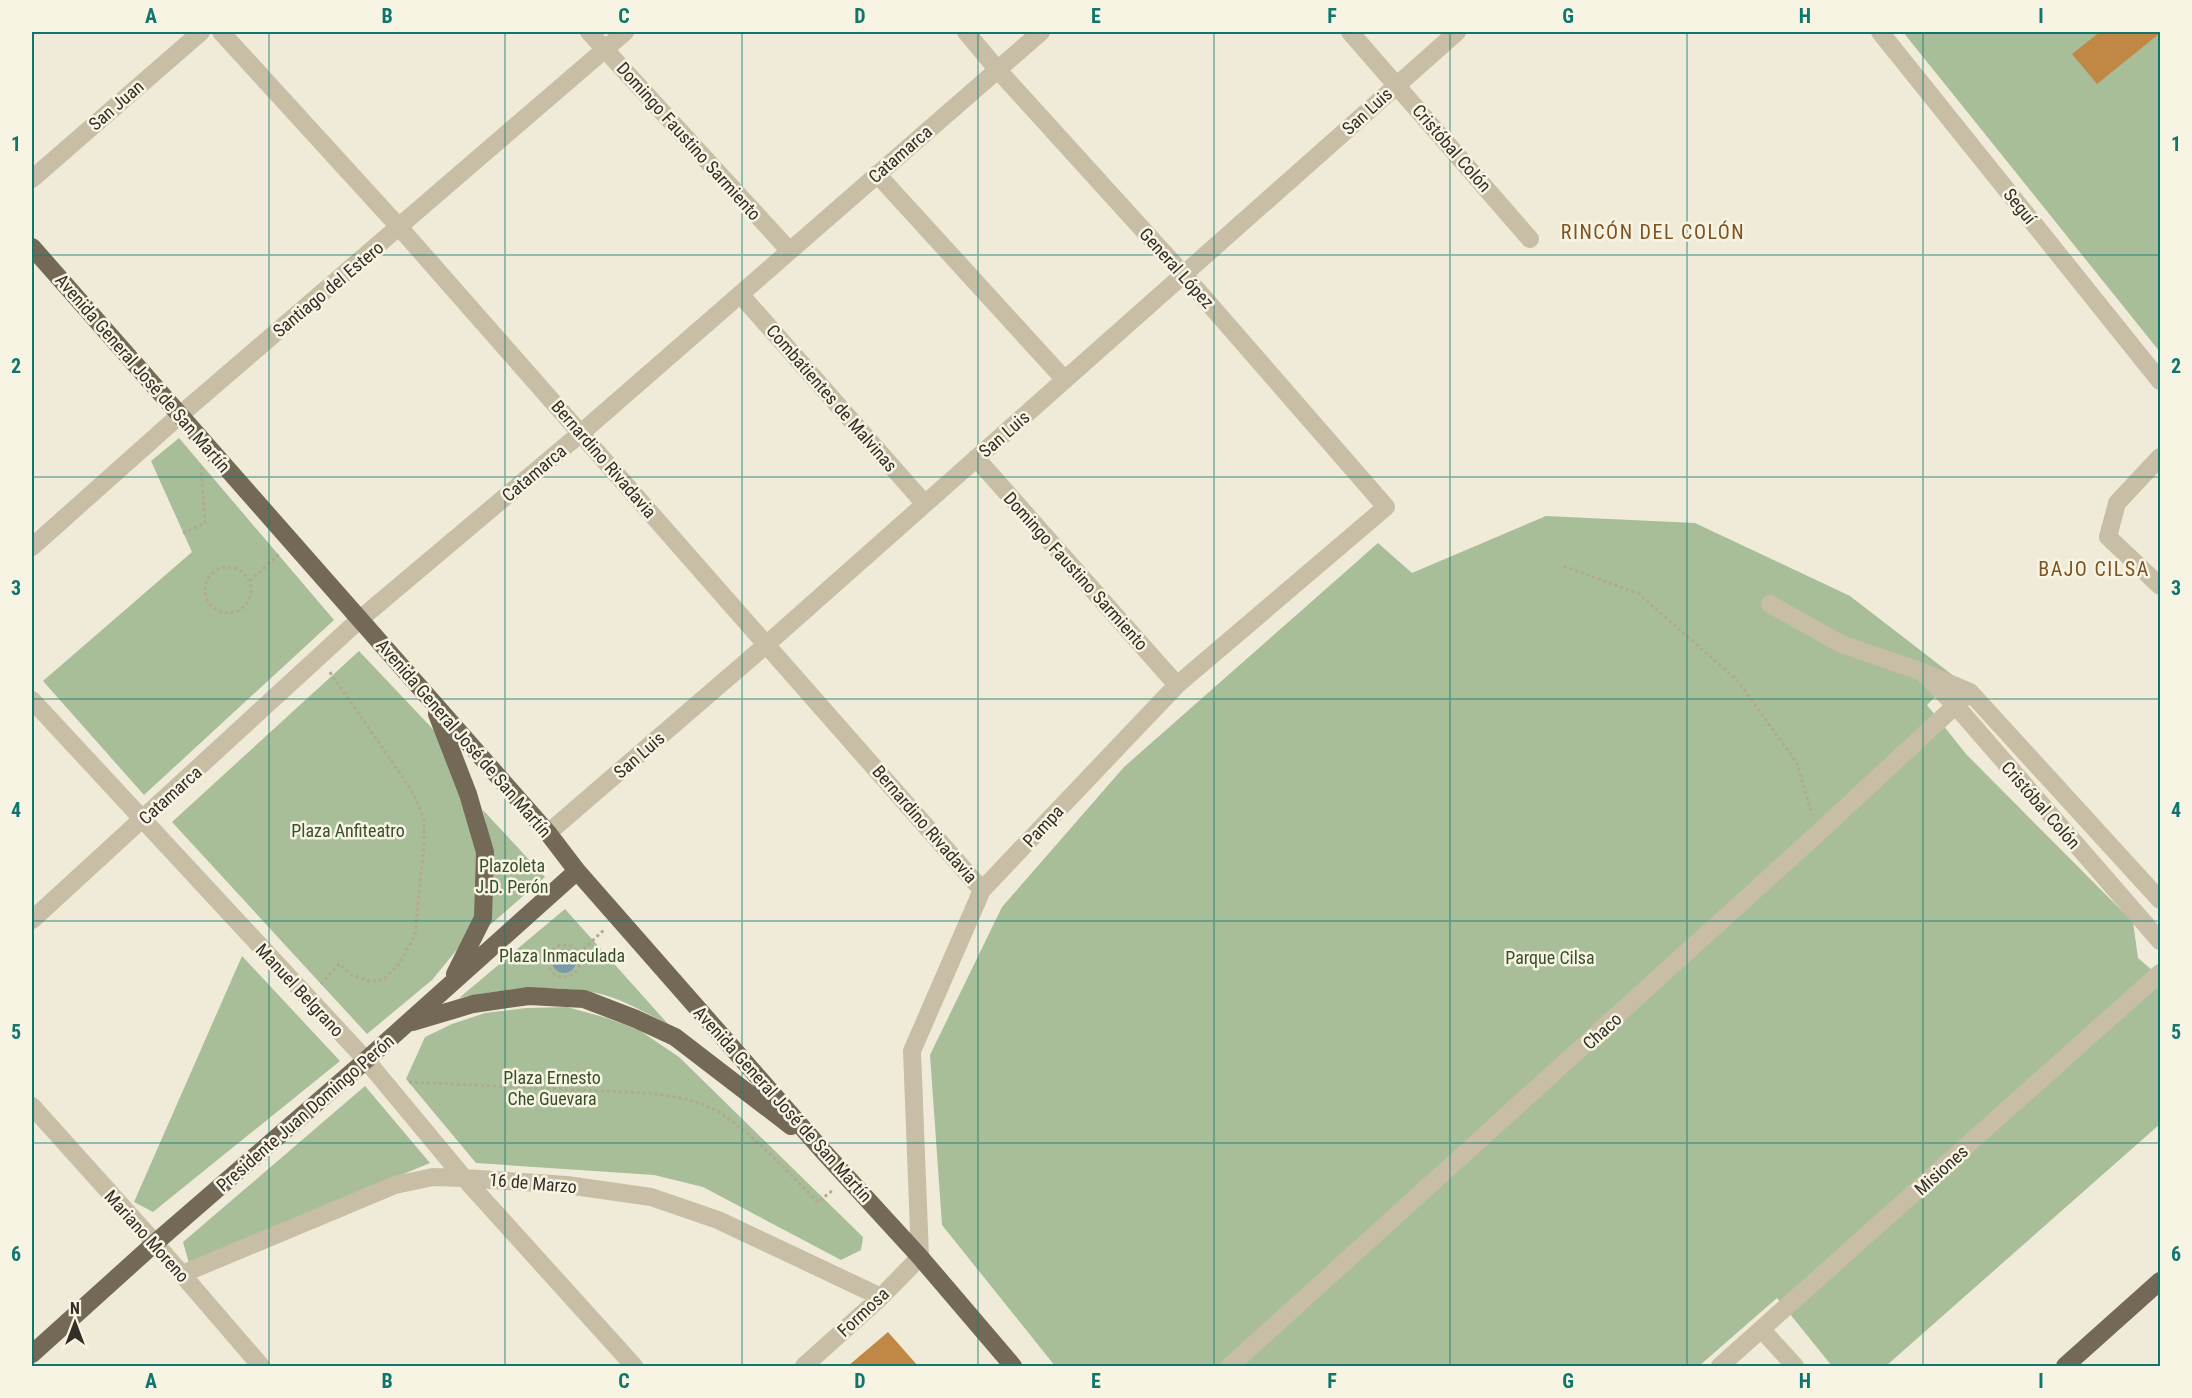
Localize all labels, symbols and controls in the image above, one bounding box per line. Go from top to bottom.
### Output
text: A [145,4,157,28]
text: B [381,4,393,28]
text: C [618,4,630,28]
text: D [854,4,866,28]
text: E [1091,4,1101,28]
text: F [1327,4,1337,28]
text: G [1562,4,1574,28]
text: H [1799,4,1811,28]
text: I [2038,4,2044,28]
street label: Domingo Faustino Sarmiento [612,58,766,224]
street label: San Juan [84,76,148,134]
street label: San Luis [1338,83,1396,139]
street label: Cristóbal Colón [1408,100,1496,196]
street label: Catamarca [864,121,936,187]
text: 1 [11,132,21,156]
text: 1 [2171,132,2181,156]
street label: Seguí [1999,184,2041,229]
district label: RINCÓN DEL COLÓN [1561,220,1745,244]
street label: General López [1135,223,1219,313]
street label: Santiago del Estero [269,237,387,341]
street label: Avenida General José de San Martín [51,270,235,476]
street label: Combatientes de Malvinas [762,320,902,476]
text: 2 [11,354,21,378]
text: 2 [2171,354,2181,378]
street label: Bernardino Rivadavia [547,396,661,522]
street label: San Luis [974,406,1034,462]
street label: Catamarca [498,440,570,506]
street label: Domingo Faustino Sarmiento [999,488,1153,654]
district label: BAJO CILSA [2038,557,2150,581]
text: 3 [11,576,21,600]
text: 3 [2171,576,2181,600]
street label: Avenida General José de San Martín [372,635,556,841]
street label: San Luis [609,727,669,783]
street label: Cristóbal Colón [1997,757,2085,853]
street label: Catamarca [134,761,206,829]
street label: Bernardino Rivadavia [868,761,982,887]
text: 4 [11,798,21,822]
text: 4 [2171,798,2181,822]
street label: Pampa [1018,801,1068,851]
park label: Plaza Anfiteatro [291,820,405,841]
park label: Plazoleta J.D. Perón [475,855,549,897]
street label: Manuel Belgrano [252,939,348,1041]
park label: Plaza Inmaculada [499,945,625,966]
park label: Parque Cilsa [1505,947,1595,968]
street label: Avenida General José de San Martín [690,1002,876,1206]
street label: Chaco [1578,1008,1626,1054]
text: 5 [11,1020,21,1044]
text: 5 [2171,1020,2181,1044]
street label: Presidente Juan Domingo Perón [212,1030,398,1196]
park label: Plaza Ernesto Che Guevara [503,1067,601,1109]
street label: Misiones [1910,1141,1972,1199]
street label: 16 de Marzo [488,1169,578,1197]
street label: Mariano Moreno [100,1186,194,1286]
text: 6 [11,1242,21,1266]
text: 6 [2171,1242,2181,1266]
street label: Formosa [833,1283,893,1341]
north arrow [45,1293,105,1353]
text: N [70,1299,80,1318]
text: A [145,1369,157,1393]
text: B [381,1369,393,1393]
text: C [618,1369,630,1393]
text: D [854,1369,866,1393]
text: E [1091,1369,1101,1393]
text: F [1327,1369,1337,1393]
text: G [1562,1369,1574,1393]
text: H [1799,1369,1811,1393]
text: I [2038,1369,2044,1393]

